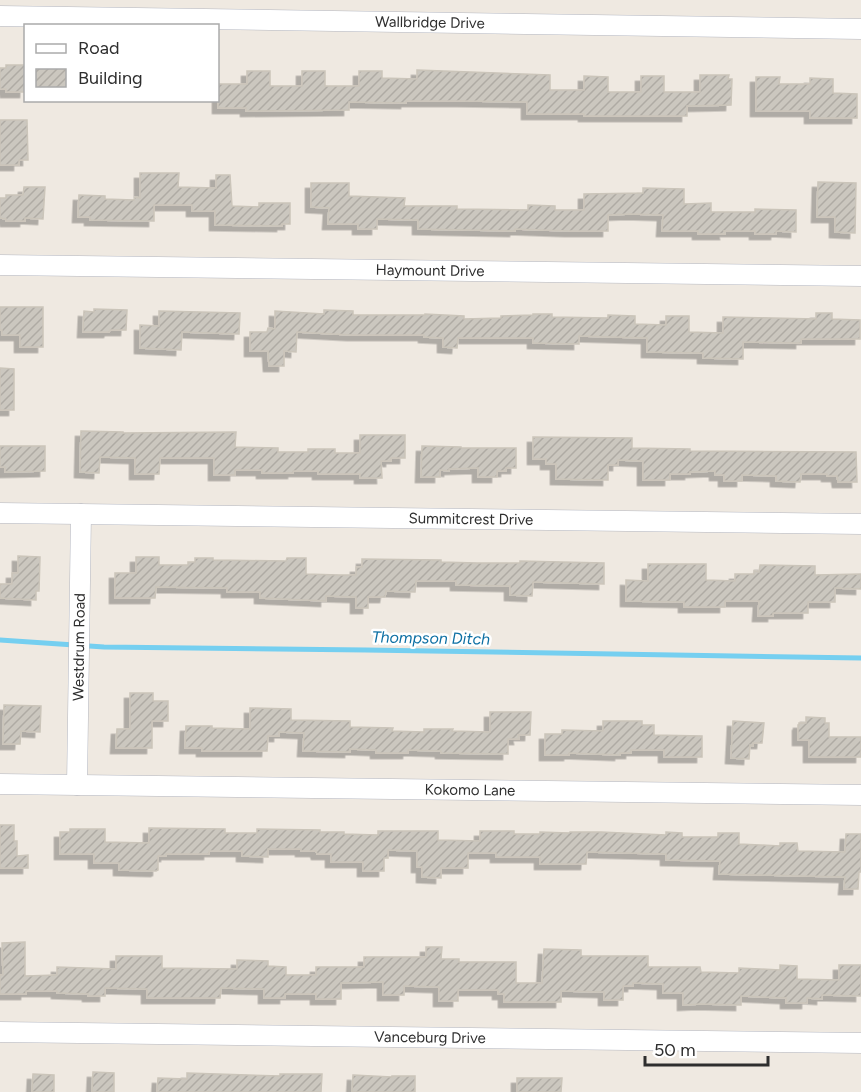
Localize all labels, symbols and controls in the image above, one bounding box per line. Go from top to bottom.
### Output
street label: Wallbridge Drive [375,13,485,32]
legend [24,24,219,102]
text: Road [78,37,119,59]
text: Building [78,67,143,89]
street label: Haymount Drive [375,261,485,280]
street label: Summitcrest Drive [408,509,533,529]
street label: Westdrum Road [69,593,89,701]
water label: Thompson Ditch [372,627,490,649]
street label: Kokomo Lane [424,780,515,800]
street label: Vanceburg Drive [374,1028,486,1047]
scale bar [645,1029,768,1067]
text: 50 m [654,1039,696,1061]

